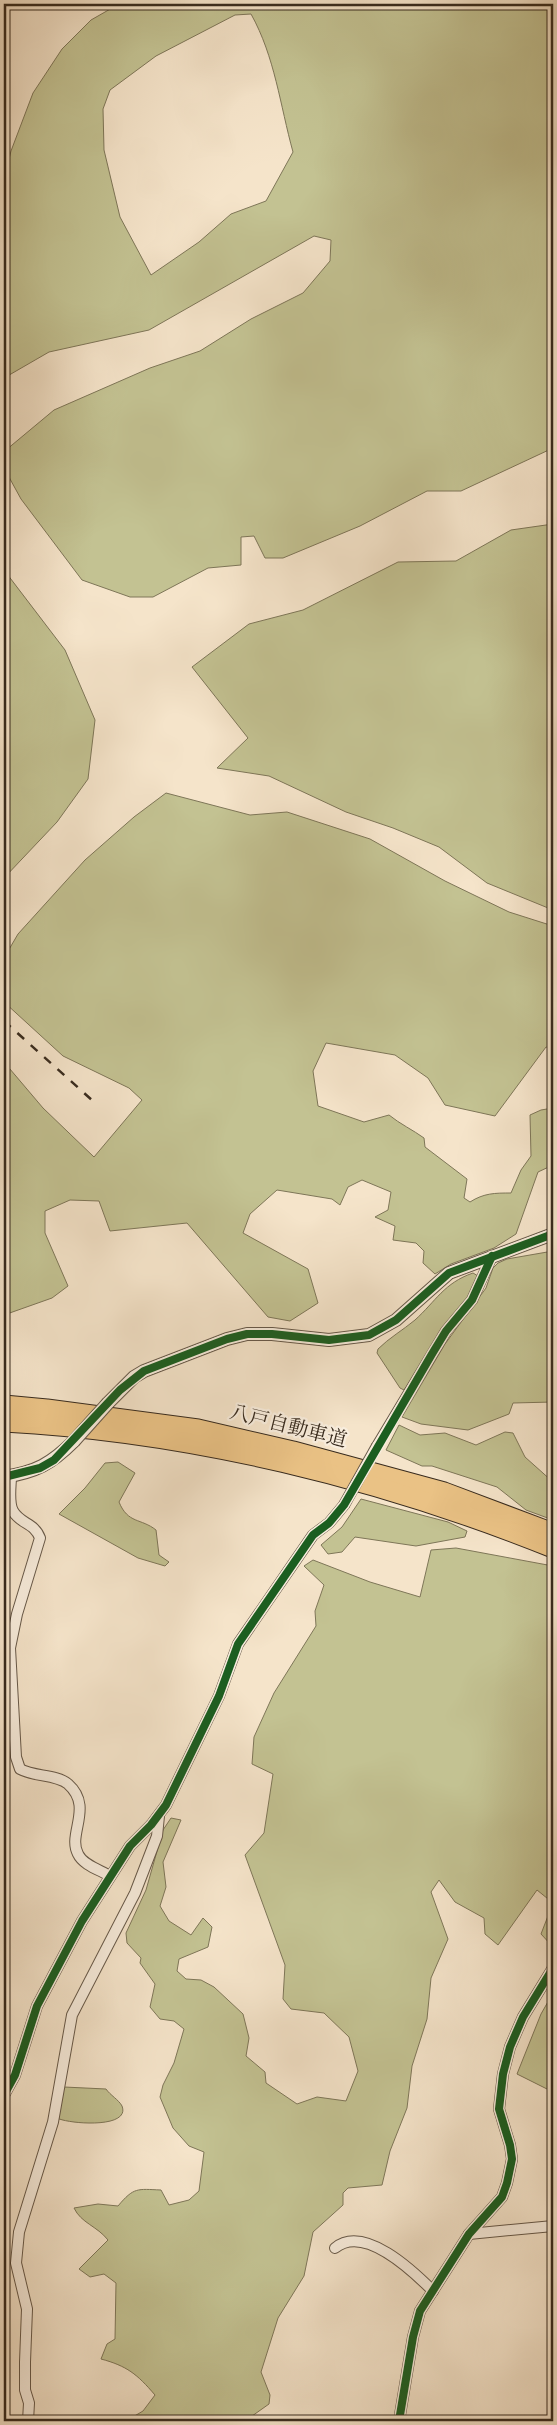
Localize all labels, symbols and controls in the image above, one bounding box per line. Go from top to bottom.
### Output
street label: 八戸自動車道 [227,1400,349,1454]

